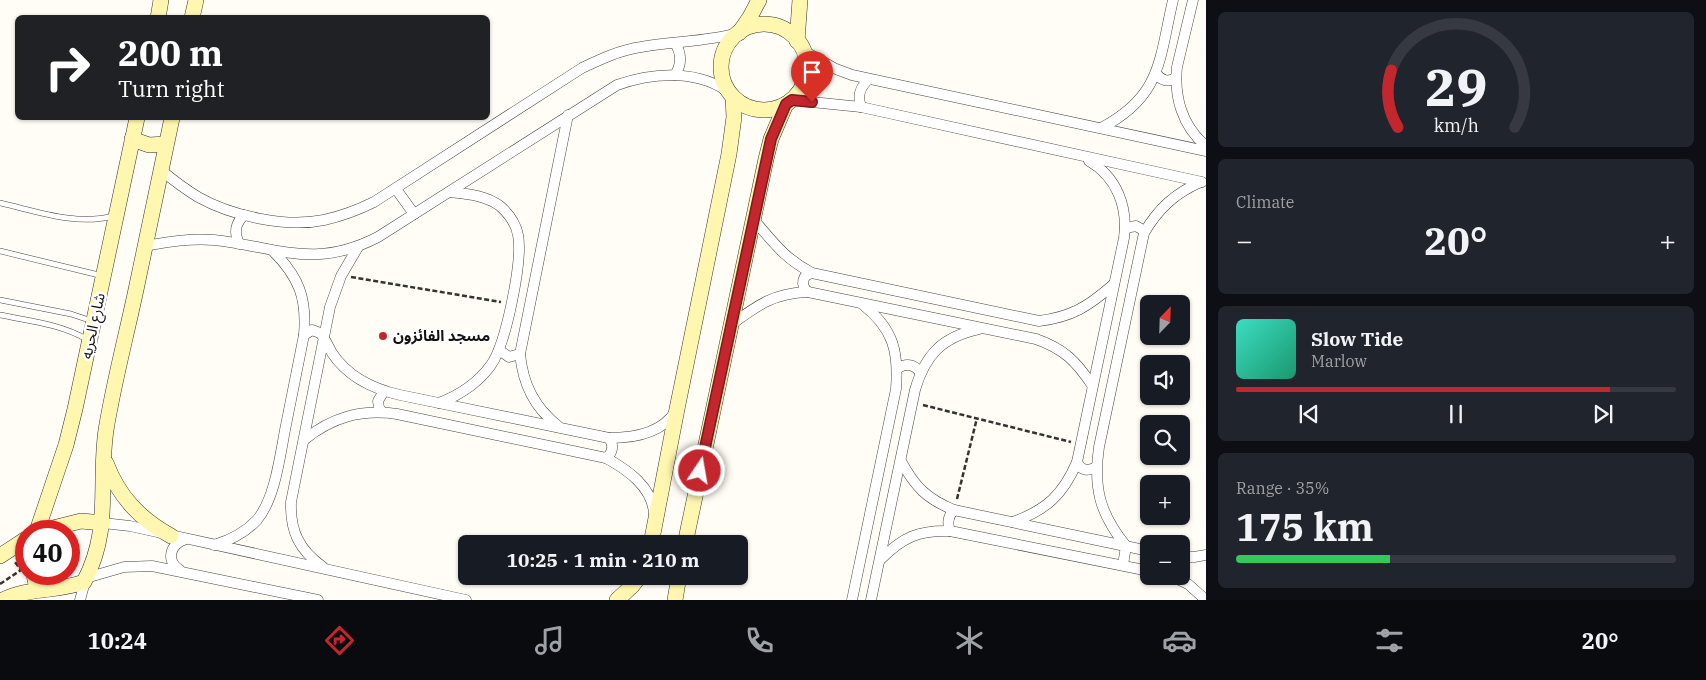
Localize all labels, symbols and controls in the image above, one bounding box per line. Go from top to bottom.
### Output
text: 200 m [118,30,223,76]
icon: right [35,35,100,100]
pin [791,51,833,102]
text: 29 [1425,53,1487,120]
icon: arrive [798,58,826,86]
text: Turn right [118,74,225,103]
text: km/h [1433,114,1479,137]
text: Climate [1236,192,1294,212]
text: 20° [1424,216,1488,265]
text: − [1236,222,1253,259]
text: + [1659,222,1676,259]
street label: شارع الحريه [76,291,112,361]
north arrow [1140,295,1190,345]
map controls [1140,295,1190,585]
place label: مسجد الفائزون [393,326,490,345]
text: Slow Tide [1311,327,1403,351]
marker: مسجد الفائزون [377,330,389,342]
text: Marlow [1311,351,1367,371]
button: sound [1140,355,1190,405]
icon: previous [1295,400,1323,428]
icon: pause [1442,400,1470,428]
icon: next [1589,400,1617,428]
button: search [1140,415,1190,465]
position arrow [673,444,725,496]
button: + [1140,475,1190,525]
text: Range · 35% [1236,478,1329,498]
text: 175 km [1236,502,1374,551]
speed limit sign: 40 [15,520,80,585]
button: − [1140,535,1190,585]
text: 10:25 · 1 min · 210 m [507,548,699,572]
icon: directions [322,623,357,658]
icon: music [532,623,567,658]
icon: phone [742,623,777,658]
icon: climate [952,623,987,658]
icon: car [1162,623,1197,658]
icon: filters [1372,623,1407,658]
text: 10:24 [87,626,147,655]
text: 20° [1582,626,1618,655]

